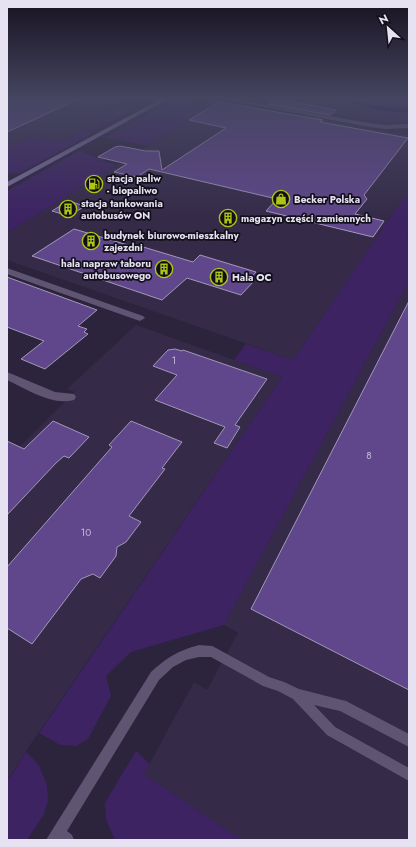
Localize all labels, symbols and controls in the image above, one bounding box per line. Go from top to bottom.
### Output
north arrow [368,8,408,48]
text: N [376,10,391,28]
place label: stacja paliw - biopaliwo [107,171,161,198]
fuel station icon: stacja paliw - biopaliwo [84,174,104,194]
shop icon: Becker Polska [271,189,291,209]
place label: Becker Polska [294,192,360,207]
place label: stacja tankowania autobusów ON [81,196,163,223]
building icon: stacja tankowania autobusów ON [58,199,78,219]
building icon: magazyn części zamiennych [218,208,238,228]
place label: magazyn części zamiennych [241,211,371,226]
place label: budynek biurowo-mieszkalny zajezdni [104,228,240,255]
building icon: budynek biurowo-mieszkalny zajezdni [81,231,101,251]
place label: hala napraw taboru autobusowego [61,256,151,283]
building icon: hala napraw taboru autobusowego [154,259,174,279]
building icon: Hala OC [209,267,229,287]
place label: Hala OC [232,270,272,285]
house number: 1 [172,353,176,368]
house number: 8 [366,448,372,463]
house number: 10 [81,525,91,540]

